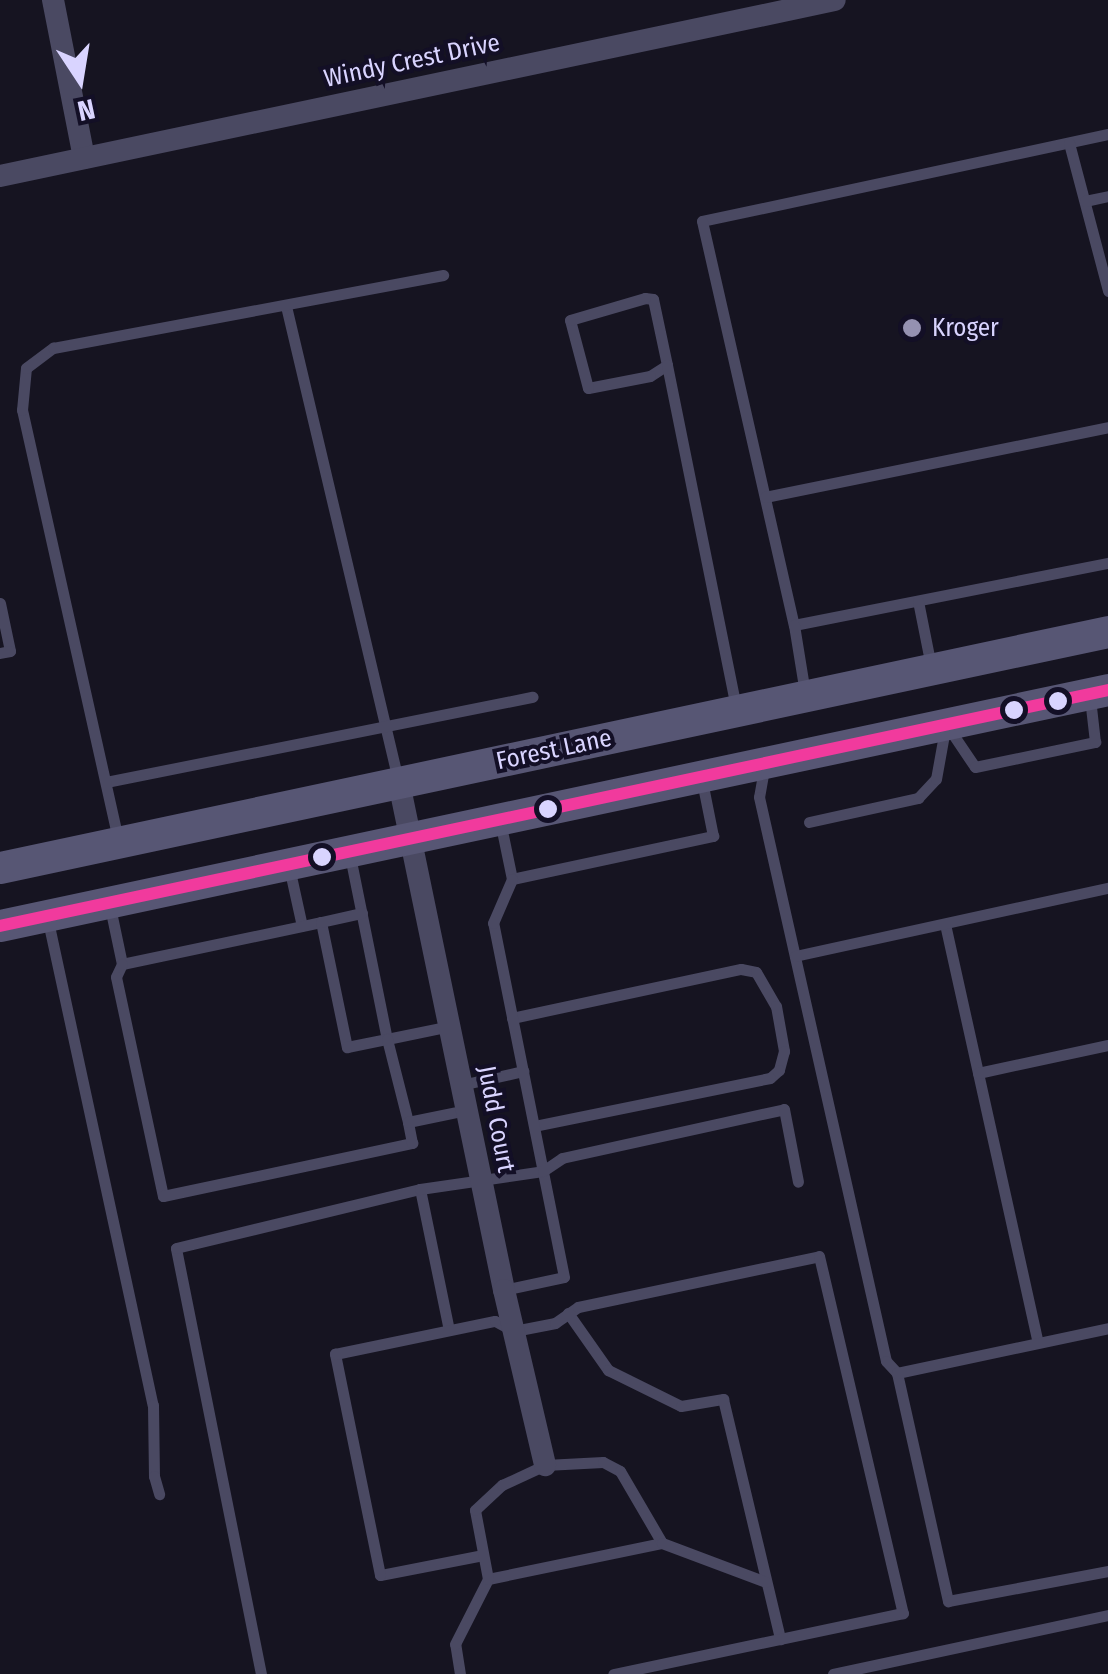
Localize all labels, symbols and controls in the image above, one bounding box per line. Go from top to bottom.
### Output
street label: Windy Crest Drive [321,28,503,94]
north arrow [30,30,130,130]
text: N [75,92,98,128]
place label: Kroger [932,313,999,343]
marker: Kroger [901,317,923,339]
unlabelled marker [1048,691,1068,711]
unlabelled marker [1004,700,1024,720]
street label: Forest Lane [494,723,614,777]
unlabelled marker [538,799,558,819]
unlabelled marker [312,847,332,867]
street label: Judd Court [471,1063,521,1175]

